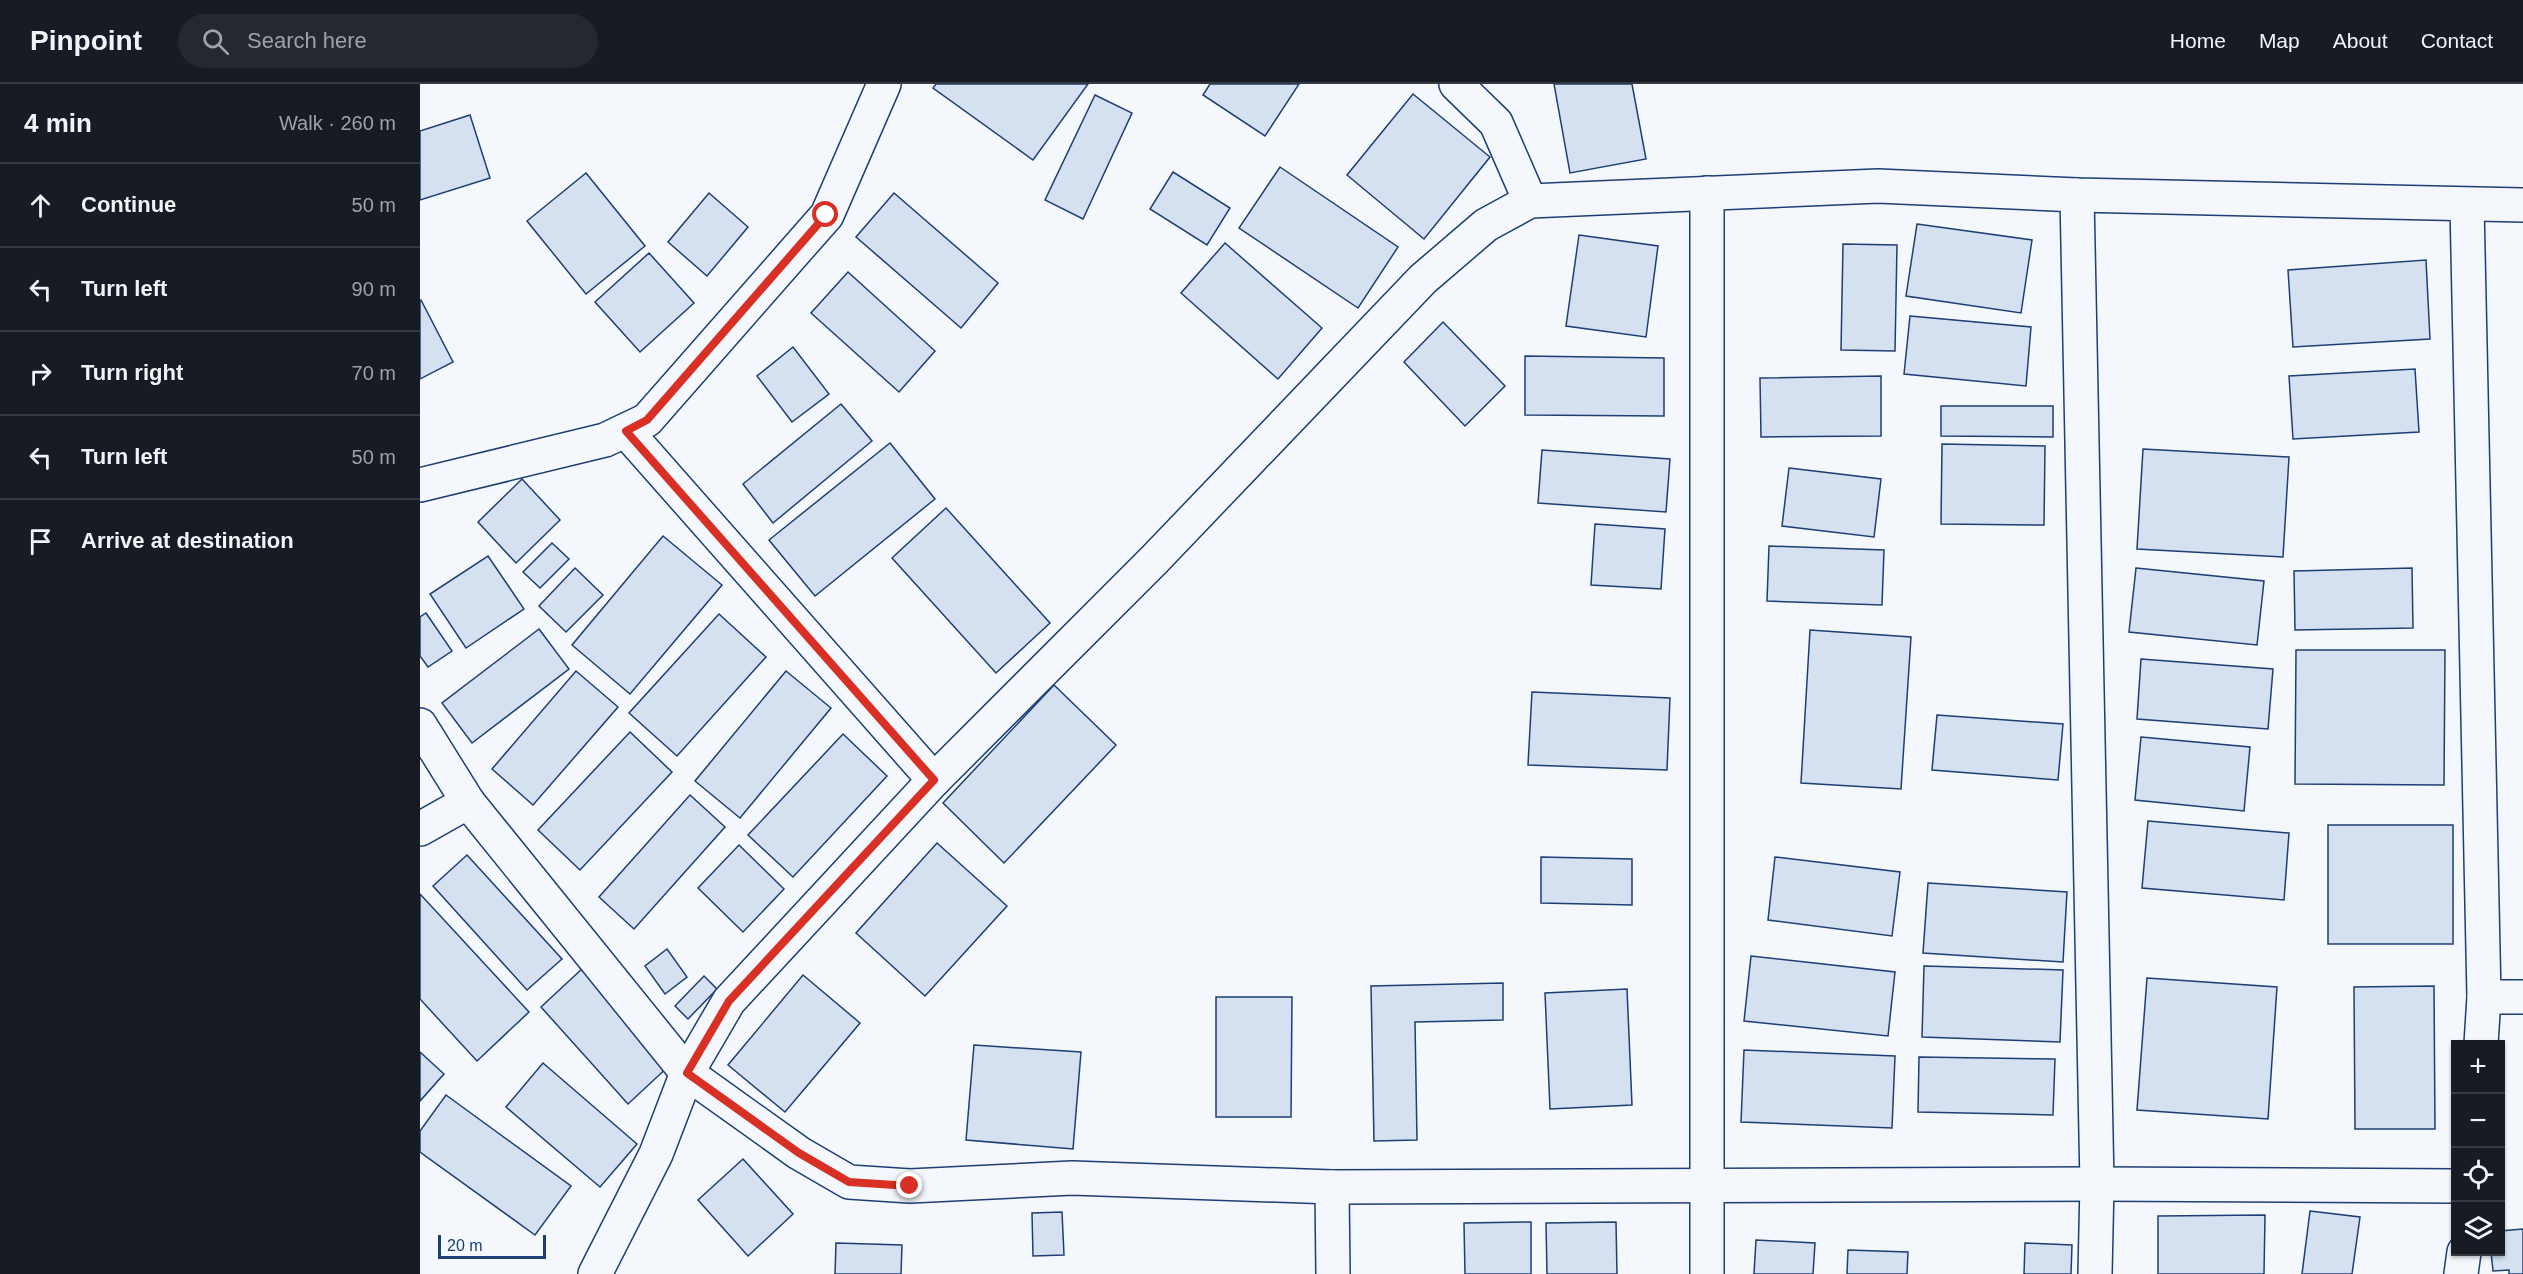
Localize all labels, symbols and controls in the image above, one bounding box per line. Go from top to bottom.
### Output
search box [178,14,598,68]
text: Pinpoint [30,25,142,56]
icon: search [199,25,232,58]
text: Search here [247,28,367,53]
text: Home [2170,29,2226,52]
text: Map [2259,29,2300,52]
text: About [2333,29,2388,52]
text: Contact [2421,29,2493,52]
text: 4 min [24,108,92,138]
text: Walk · 260 m [279,112,396,134]
icon: ahead [24,189,57,222]
text: Continue [81,192,176,217]
text: 50 m [352,194,396,216]
route start [812,201,838,227]
icon: left [24,273,57,306]
text: Turn left [81,276,167,301]
text: 90 m [352,278,396,300]
icon: right [24,357,57,390]
text: Turn right [81,360,183,385]
text: 70 m [352,362,396,384]
icon: left [24,441,57,474]
text: Turn left [81,444,167,469]
text: 50 m [352,446,396,468]
icon: arrive [24,525,57,558]
text: Arrive at destination [81,528,294,553]
map controls [2451,1040,2505,1256]
button: + [2451,1040,2505,1094]
button: − [2451,1094,2505,1148]
button: locate [2451,1148,2505,1202]
route end [896,1172,922,1198]
button: layers [2451,1202,2505,1256]
scale bar [438,1232,546,1260]
text: 20 m [447,1237,483,1254]

